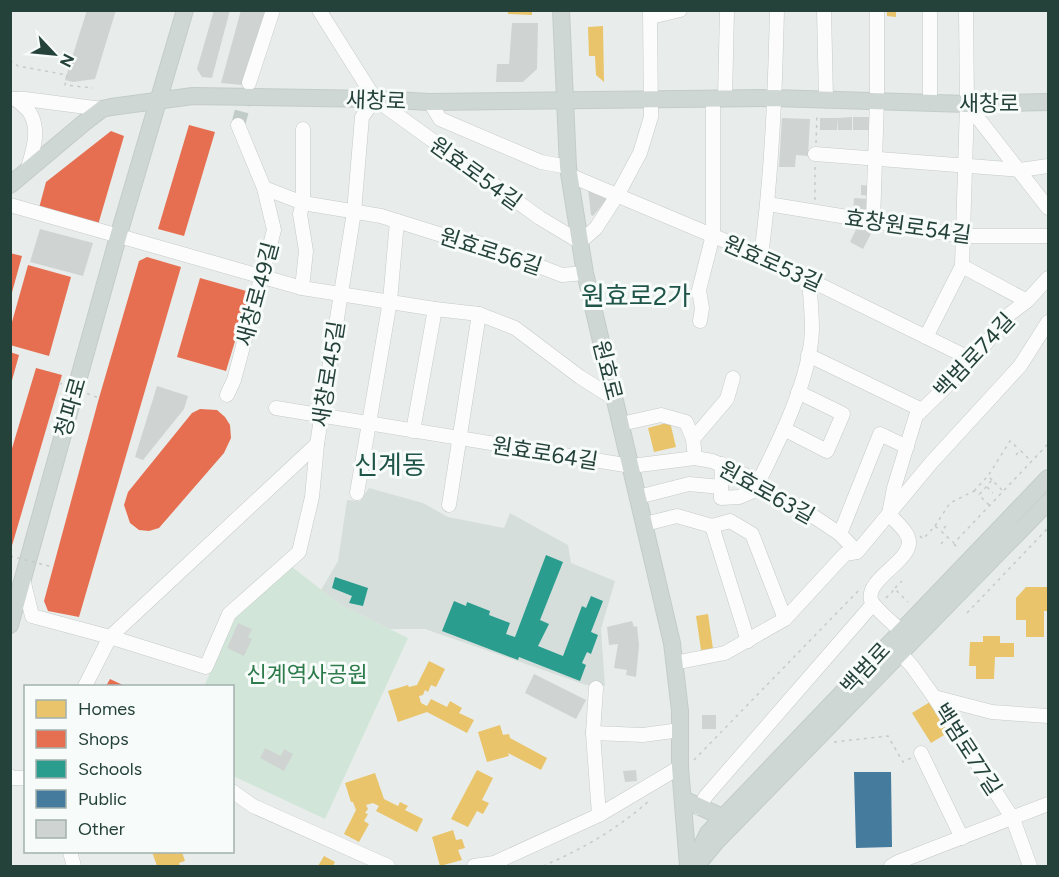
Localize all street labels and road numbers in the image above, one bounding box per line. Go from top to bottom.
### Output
street label: 새창로 [345,86,407,115]
street label: 새창로 [959,90,1019,117]
street label: 원효로54길 [424,131,527,216]
street label: 효창원로54길 [843,204,973,249]
street label: 원효로56길 [436,222,545,281]
street label: 원효로53길 [719,230,827,297]
street label: 새창로49길 [231,239,284,349]
street label: 백범로74길 [928,307,1021,403]
street label: 새창로45길 [307,319,350,429]
street label: 원효로 [587,337,628,403]
street label: 청파로 [49,374,92,440]
street label: 원효로64길 [490,432,600,475]
street label: 원효로63길 [714,455,819,530]
street label: 백범로 [835,637,896,700]
street label: 백범로77길 [928,698,1007,800]

